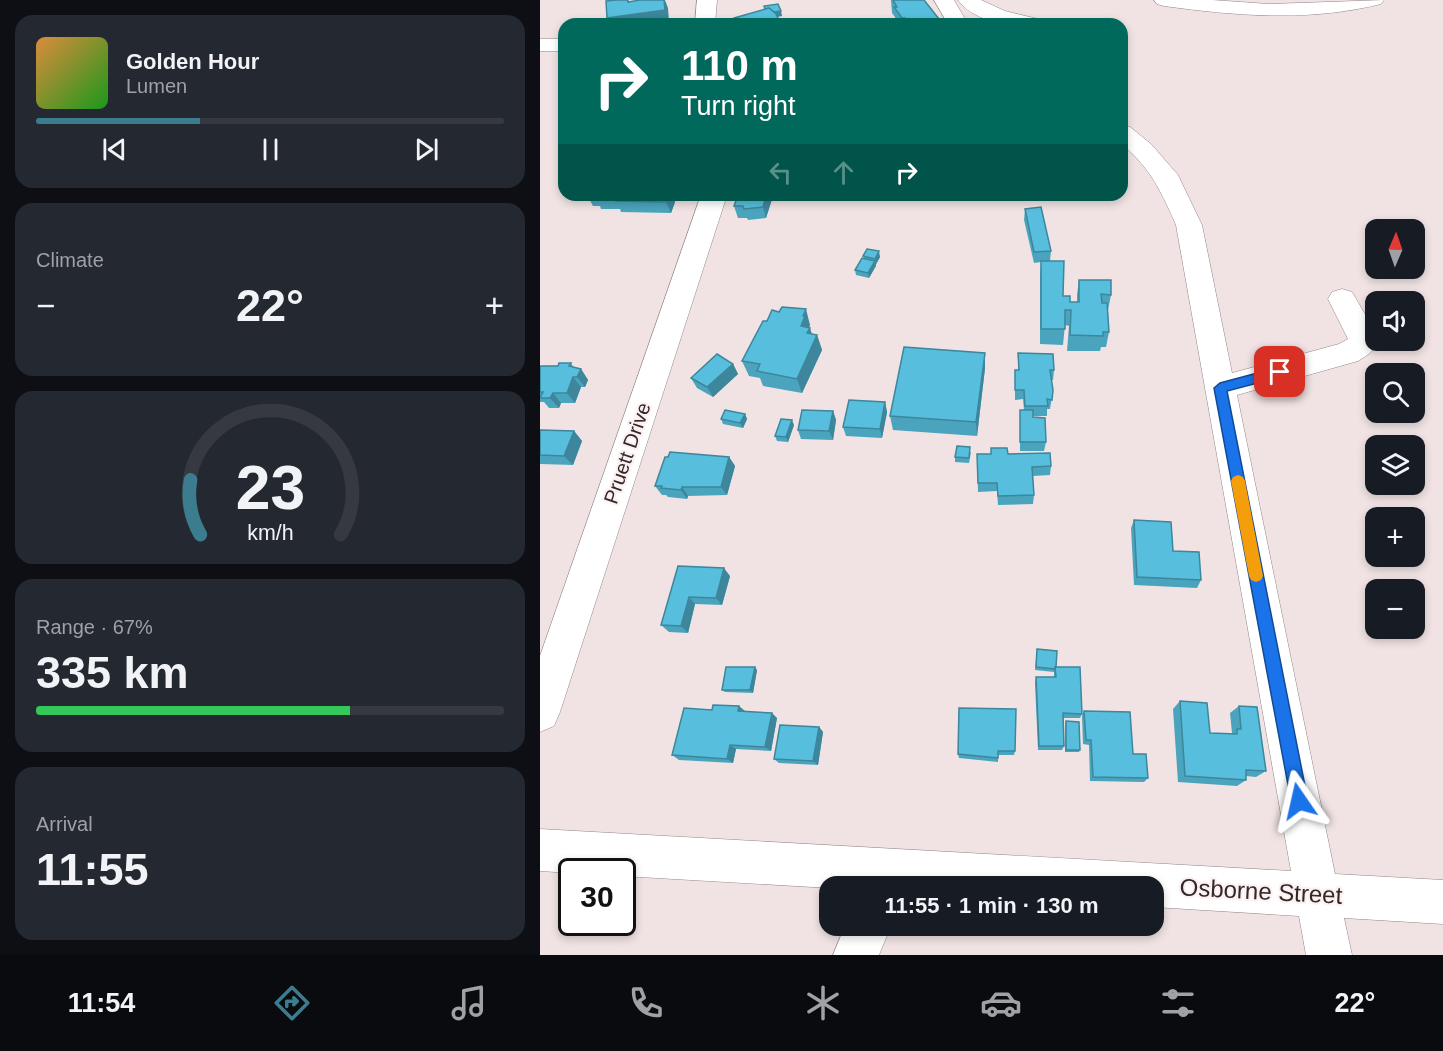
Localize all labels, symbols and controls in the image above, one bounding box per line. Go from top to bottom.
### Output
icon: right [582,42,660,120]
text: 110 m [681,42,798,89]
text: Golden Hour [126,49,259,74]
text: Lumen [126,75,187,97]
text: Turn right [681,91,796,121]
icon: previous [98,133,131,166]
icon: pause [254,133,287,166]
icon: next [410,133,443,166]
icon: left [764,156,797,189]
icon: ahead [827,156,860,189]
icon: right [890,156,923,189]
north arrow [1365,219,1425,279]
map controls [1365,219,1425,639]
text: Climate [36,249,104,271]
text: 22° [236,280,304,331]
text: − [36,287,55,324]
text: + [485,287,504,324]
button: sound [1365,291,1425,351]
pin [1254,346,1305,397]
icon: arrive [1263,355,1296,388]
button: search [1365,363,1425,423]
street label: Pruett Drive [599,399,655,507]
button: layers [1365,435,1425,495]
text: 23 [235,453,305,522]
button: + [1365,507,1425,567]
text: km/h [247,521,293,545]
button: − [1365,579,1425,639]
text: Range · 67% [36,616,153,638]
text: 335 km [36,647,189,698]
position arrow [1267,769,1331,833]
text: Arrival [36,813,93,835]
text: 11:55 [36,844,149,895]
speed limit sign: 30 [558,858,636,936]
street label: Osborne Street [1179,873,1343,909]
text: 11:55 · 1 min · 130 m [885,893,1099,918]
icon: directions [271,982,313,1024]
icon: music [448,982,490,1024]
icon: phone [625,982,667,1024]
icon: climate [802,982,844,1024]
icon: car [980,982,1022,1024]
icon: filters [1157,982,1199,1024]
text: 11:54 [68,988,135,1018]
text: 22° [1334,988,1375,1018]

